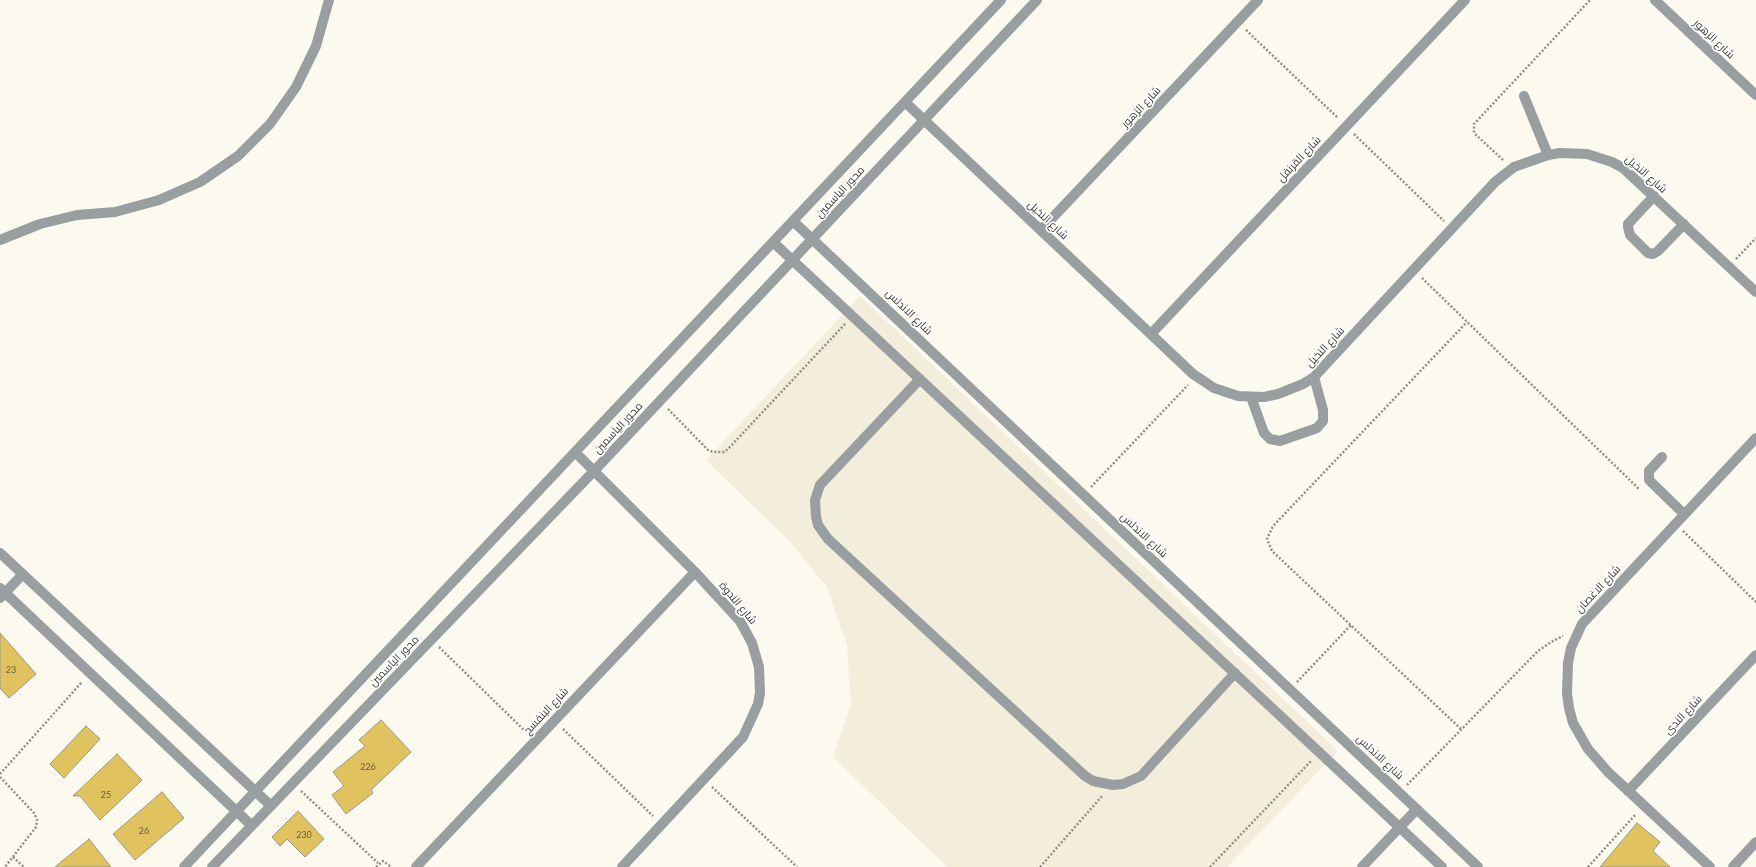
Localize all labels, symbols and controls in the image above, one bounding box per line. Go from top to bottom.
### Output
street label: شارع الزهور [1691,17,1737,61]
street label: شارع الزهور [1119,84,1163,130]
street label: شارع القرنفل [1274,133,1324,185]
street label: شارع النخيل [1622,152,1670,196]
street label: محور الياسمين [813,163,867,221]
street label: شارع النخيل [1025,198,1071,242]
street label: شارع الاندلس [883,287,935,337]
street label: شارع النخيل [1303,324,1347,370]
street label: محور الياسمين [591,399,645,457]
street label: شارع الاندلس [1118,510,1170,560]
street label: شارع الاغصان [1572,562,1624,616]
street label: شارع الندوة [716,579,760,627]
street label: محور الياسمين [366,633,422,689]
house number: 23 [6,665,16,675]
street label: شارع البنفسج [521,685,571,737]
street label: شارع الندى [1661,693,1705,737]
street label: شارع الاندلس [1354,732,1406,782]
house number: 226 [360,762,376,772]
house number: 25 [101,790,111,800]
house number: 26 [139,826,149,836]
house number: 230 [296,830,312,840]

